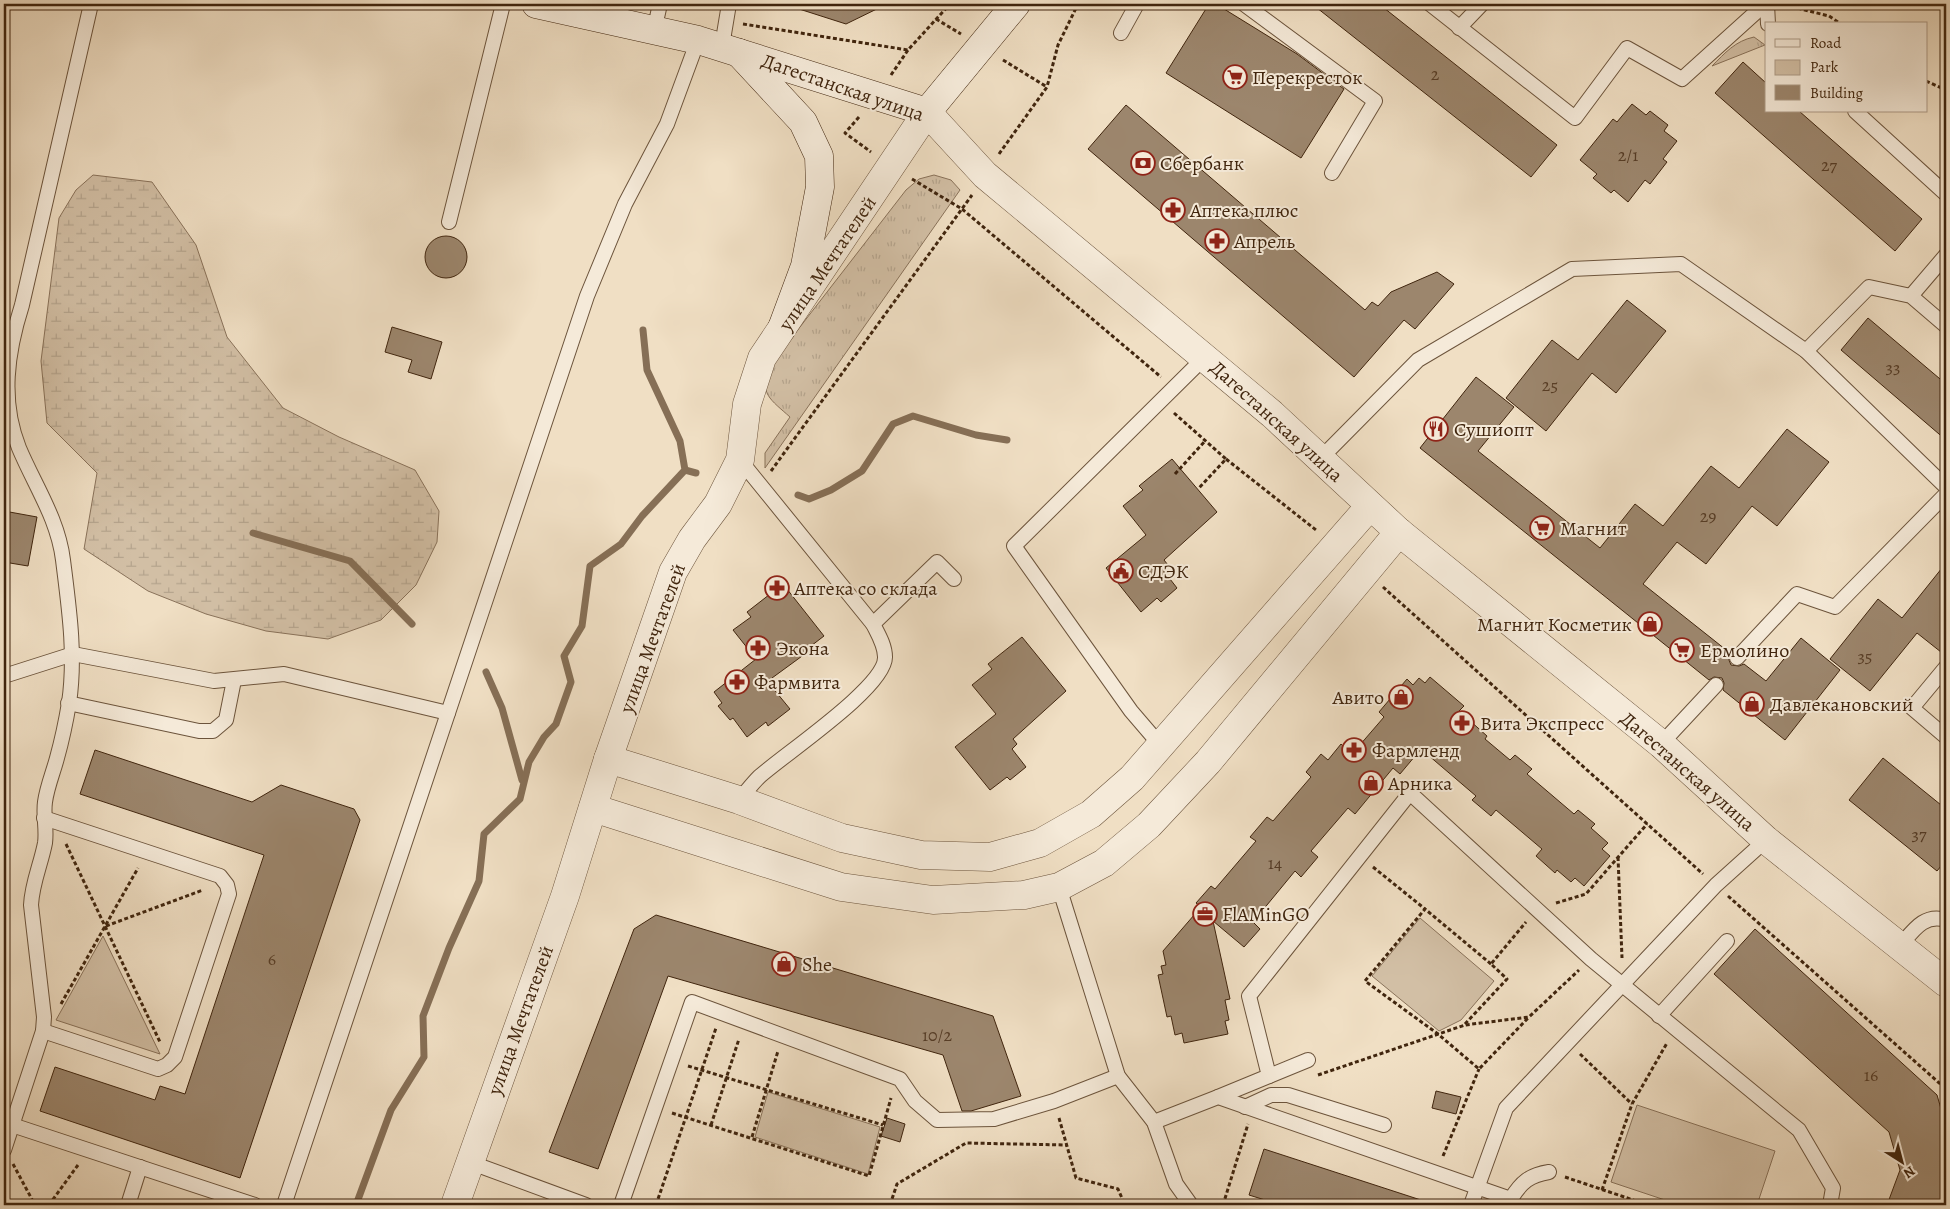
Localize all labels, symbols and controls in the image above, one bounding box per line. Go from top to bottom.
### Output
legend [1765,22,1928,112]
text: Road [1810,33,1842,53]
street label: Дагестанская улица [758,47,929,128]
text: Park [1810,57,1839,77]
house number: 2 [1431,62,1440,86]
supermarket icon: Перекресток [1222,64,1248,90]
place label: Перекресток [1252,64,1363,91]
text: Building [1810,83,1863,103]
house number: 2/1 [1618,143,1638,167]
bank icon: Сбербанк [1130,150,1156,176]
place label: Сбербанк [1160,150,1244,177]
house number: 27 [1821,153,1837,177]
street label: улица Мечтателей [772,191,883,337]
pharmacy icon: Аптека плюс [1160,197,1186,223]
place label: Аптека плюс [1189,197,1298,224]
pharmacy icon: Апрель [1204,228,1230,254]
place label: Апрель [1233,228,1295,255]
street label: Дагестанская улица [1204,354,1350,489]
house number: 33 [1886,355,1900,379]
house number: 25 [1542,373,1558,397]
restaurant icon: Сушиопт [1423,416,1449,442]
place label: Сушиопт [1454,416,1534,443]
house number: 29 [1700,504,1716,528]
supermarket icon: Магнит [1529,515,1555,541]
place label: Магнит [1560,515,1627,542]
public building icon: СДЭК [1108,558,1134,584]
place label: СДЭК [1138,558,1189,585]
street label: улица Мечтателей [613,560,692,718]
pharmacy icon: Аптека со склада [764,575,790,601]
place label: Аптека со склада [793,575,938,602]
place label: Магнит Косметик [1477,611,1632,638]
shop icon: Магнит Косметик [1637,611,1663,637]
pharmacy icon: Экона [745,635,771,661]
place label: Экона [776,635,830,662]
supermarket icon: Ермолино [1669,637,1695,663]
place label: Ермолино [1700,637,1789,664]
house number: 35 [1857,644,1873,668]
pharmacy icon: Фармвита [724,669,750,695]
place label: Фармвита [754,669,841,696]
place label: Авито [1332,684,1384,711]
shop icon: Авито [1388,684,1414,710]
shop icon: Давлекановский [1739,691,1765,717]
place label: Давлекановский [1770,691,1914,718]
street label: Дагестанская улица [1615,705,1761,838]
pharmacy icon: Вита Экспресс [1449,710,1475,736]
place label: Вита Экспресс [1480,710,1605,737]
pharmacy icon: Фармленд [1341,737,1367,763]
place label: Фармленд [1372,737,1460,764]
shop icon: Арника [1358,770,1384,796]
place label: Арника [1387,770,1453,797]
house number: 37 [1911,822,1927,846]
house number: 14 [1268,851,1282,875]
office icon: FlAMinGO [1192,901,1218,927]
place label: FlAMinGO [1222,901,1309,928]
street label: улица Мечтателей [481,942,560,1100]
house number: 6 [268,947,276,971]
shop icon: She [771,951,797,977]
place label: She [802,951,832,978]
house number: 10/2 [922,1023,953,1047]
house number: 16 [1864,1063,1878,1087]
north arrow [1878,1136,1928,1186]
text: N [1900,1161,1919,1183]

